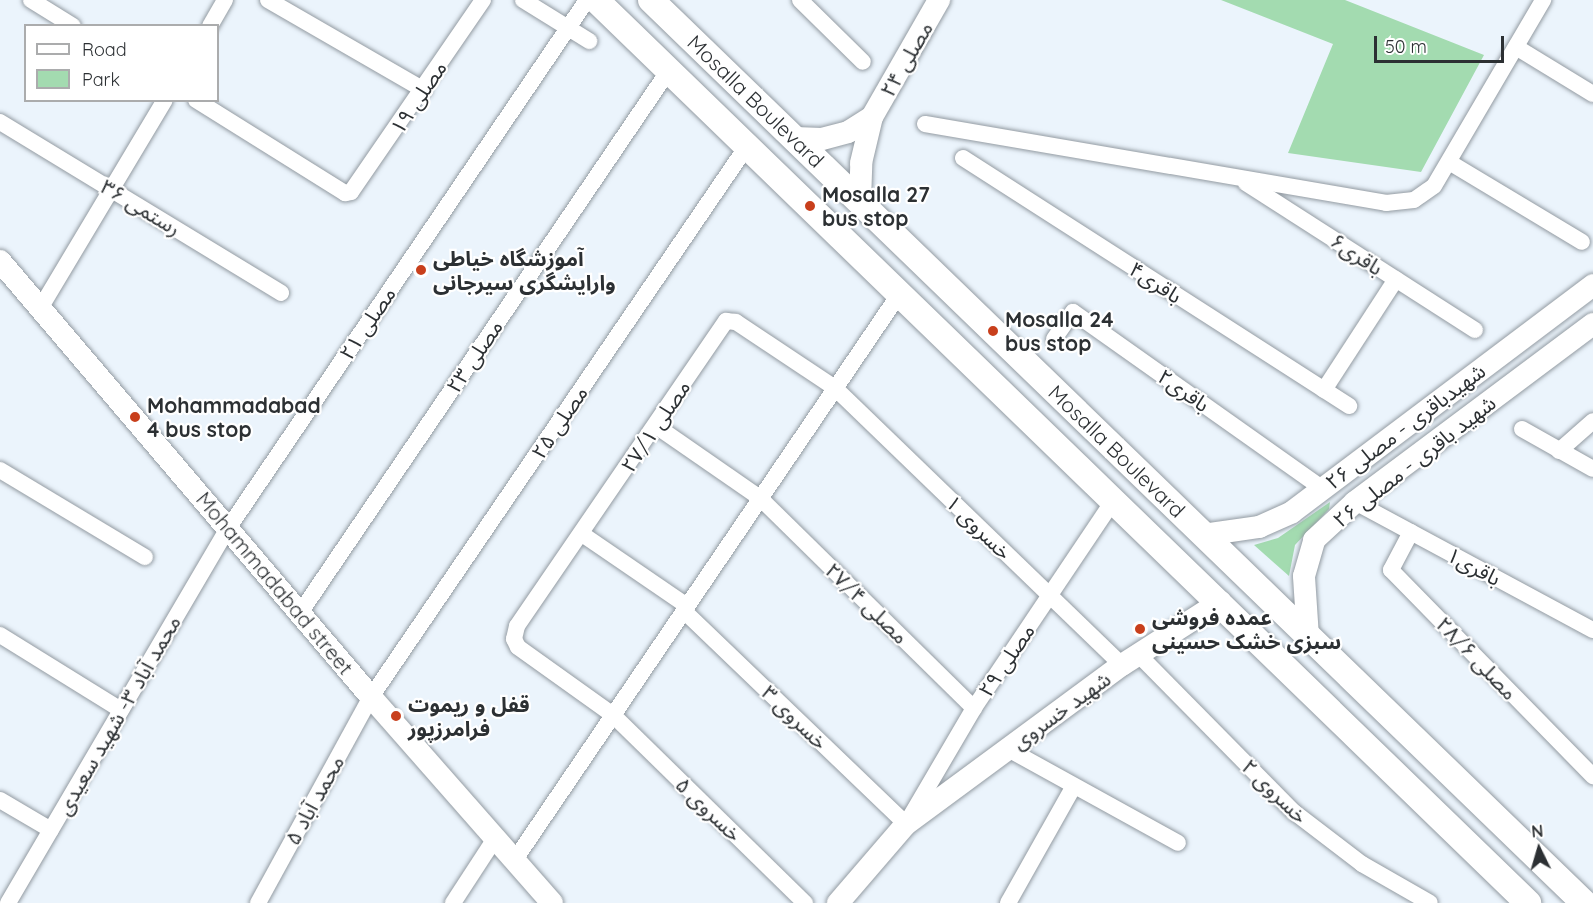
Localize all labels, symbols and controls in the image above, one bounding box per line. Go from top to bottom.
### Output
street label: مصلی ۲۴ [874,17,938,101]
legend [24,24,219,102]
scale bar [1377,24,1508,62]
street label: Mosalla Boulevard [683,30,829,172]
text: 50 m [1385,35,1427,58]
text: Road [82,38,127,61]
street label: مصلی ۱۹ [384,56,452,138]
text: Park [82,68,120,91]
street label: رستمی ۳۶ [96,173,186,241]
place label: Mosalla 27 bus stop [822,181,930,231]
marker: Mosalla 27 bus stop [803,199,817,213]
street label: باقری۶ [1326,228,1388,280]
place label: آموزشگاه خیاطی وارایشگری سیرجانی [433,245,616,295]
street label: باقری۴ [1125,256,1187,308]
marker: آموزشگاه خیاطی وارایشگری سیرجانی [414,263,428,277]
street label: مصلی ۲۱ [333,282,401,364]
place label: Mosalla 24 bus stop [1005,306,1113,356]
street label: مصلی ۲۳ [440,315,508,397]
marker: Mosalla 24 bus stop [986,324,1000,338]
street label: شهیدباقری - مصلی ۲۶ [1320,358,1490,494]
street label: باقری۲ [1153,363,1215,417]
street label: مصلی ۲۷/۱ [615,375,695,477]
street label: Mosalla Boulevard [1044,380,1190,522]
street label: مصلی ۲۵ [525,381,593,463]
street label: شهید باقری - مصلی ۲۶ [1328,390,1500,532]
place label: Mohammadabad 4 bus stop [147,392,321,442]
marker: Mohammadabad 4 bus stop [128,410,142,424]
street label: Mohammadabad street [191,487,359,679]
street label: خسروی ۱ [941,490,1017,564]
street label: باقری۱ [1443,541,1505,591]
street label: مصلی ۲۷/۴ [820,557,914,649]
place label: عمده فروشی سبزی خشک حسینی [1152,604,1341,654]
street label: محمد آباد ۳- شهید سعیدی [51,611,185,819]
street label: مصلی ۲۸/۶ [1431,611,1523,705]
street label: مصلی ۲۹ [972,619,1040,701]
marker: عمده فروشی سبزی خشک حسینی [1133,622,1147,636]
street label: شهید خسروی [1007,666,1115,754]
street label: خسروی ۳ [757,680,833,754]
place label: قفل و ریموت فرامرزپور [408,691,530,741]
marker: قفل و ریموت فرامرزپور [389,709,403,723]
street label: محمد آباد ۵ [279,751,349,849]
street label: خسروی ۲ [1237,754,1313,828]
street label: خسروی ۵ [671,772,747,846]
north arrow [1509,819,1569,879]
text: N [1531,821,1544,842]

